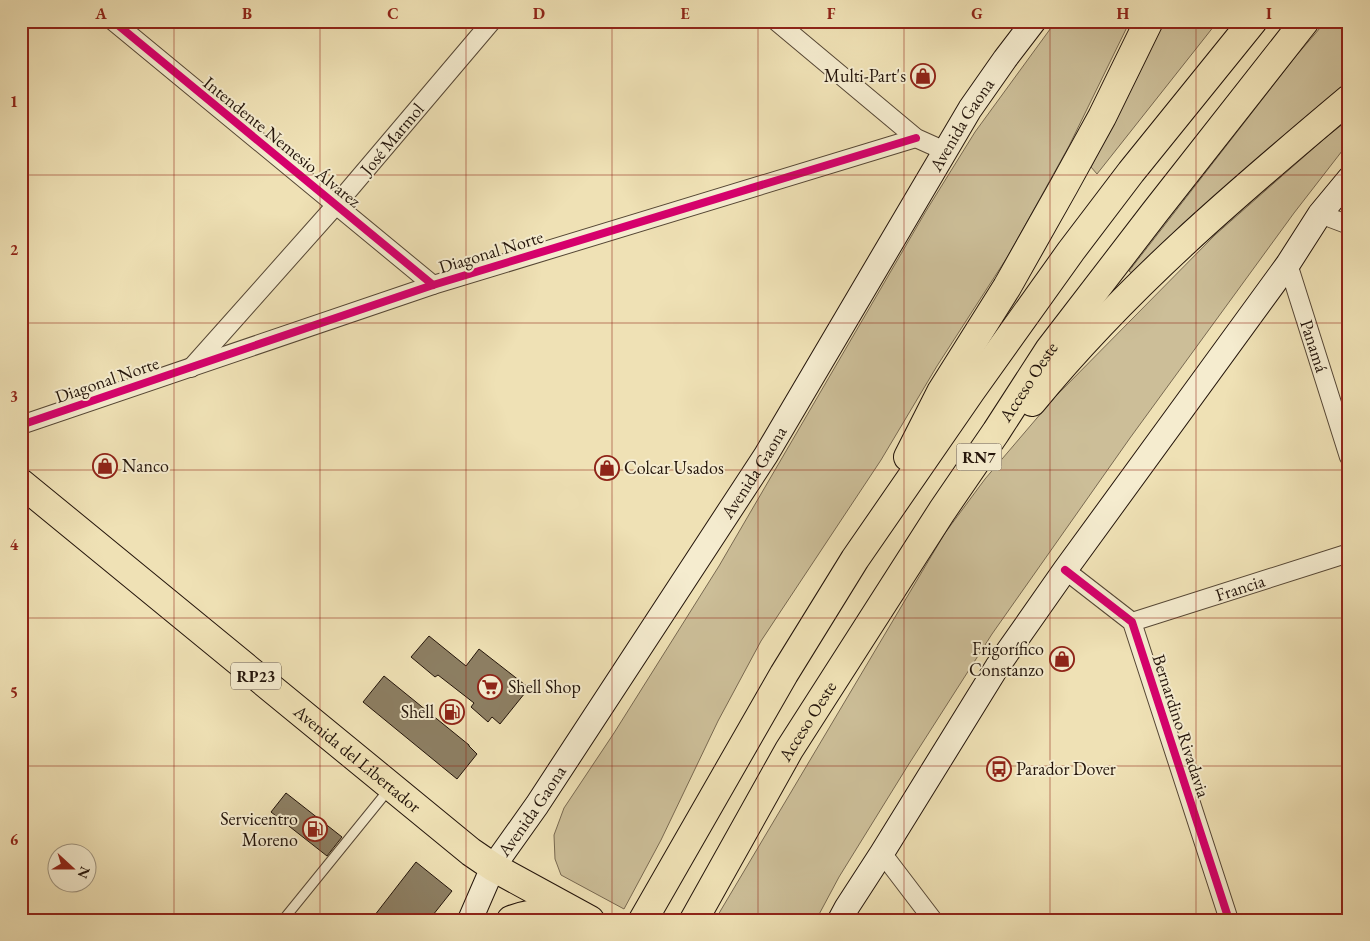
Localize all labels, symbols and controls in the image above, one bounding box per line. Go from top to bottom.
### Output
text: A [94,3,107,24]
text: B [242,3,252,24]
text: C [387,3,399,24]
text: D [533,3,545,24]
text: E [680,3,690,24]
text: F [827,3,836,24]
text: G [971,3,983,24]
text: H [1117,3,1130,24]
text: I [1266,3,1272,24]
shop icon: Multi-Part's [910,63,936,89]
place label: Multi-Part's [824,64,906,87]
street label: Intendente Nemesio Álvarez [199,71,366,212]
street label: Avenida Gaona [923,73,1000,176]
text: 1 [10,91,18,112]
street label: José Marmol [353,98,429,181]
street label: Diagonal Norte [436,225,546,278]
text: 2 [10,239,19,260]
street label: Panamá [1295,317,1334,376]
street label: Acceso Oeste [993,337,1062,427]
street label: Diagonal Norte [52,351,162,408]
text: 3 [10,386,18,407]
street label: Avenida Gaona [715,421,792,524]
road number: RN7 [956,444,1002,471]
shop icon: Nanco [92,453,118,479]
place label: Nanco [122,454,169,477]
shop icon: Colcar Usados [594,455,620,481]
place label: Colcar Usados [624,456,724,479]
text: 4 [10,534,19,555]
street label: Francia [1212,568,1268,606]
place label: Frigorífico Constanzo [969,637,1044,681]
shop icon: Frigorífico Constanzo [1049,646,1075,672]
street label: Bernardino Rivadavia [1147,651,1216,801]
road number: RP23 [231,662,281,689]
supermarket icon: Shell Shop [477,674,503,700]
place label: Shell Shop [508,675,581,698]
street label: Acceso Oeste [773,676,841,766]
text: 5 [10,682,18,703]
street label: Avenida del Libertador [289,699,426,817]
fuel station icon: Shell [439,699,465,725]
place label: Shell [401,700,434,723]
bus stop icon: Parador Dover [986,756,1012,782]
place label: Parador Dover [1016,757,1116,780]
street label: Avenida Gaona [492,760,571,862]
place label: Servicentro Moreno [220,807,298,851]
fuel station icon: Servicentro Moreno [302,816,328,842]
text: 6 [10,829,19,850]
north arrow [48,844,98,894]
text: N [73,864,95,882]

